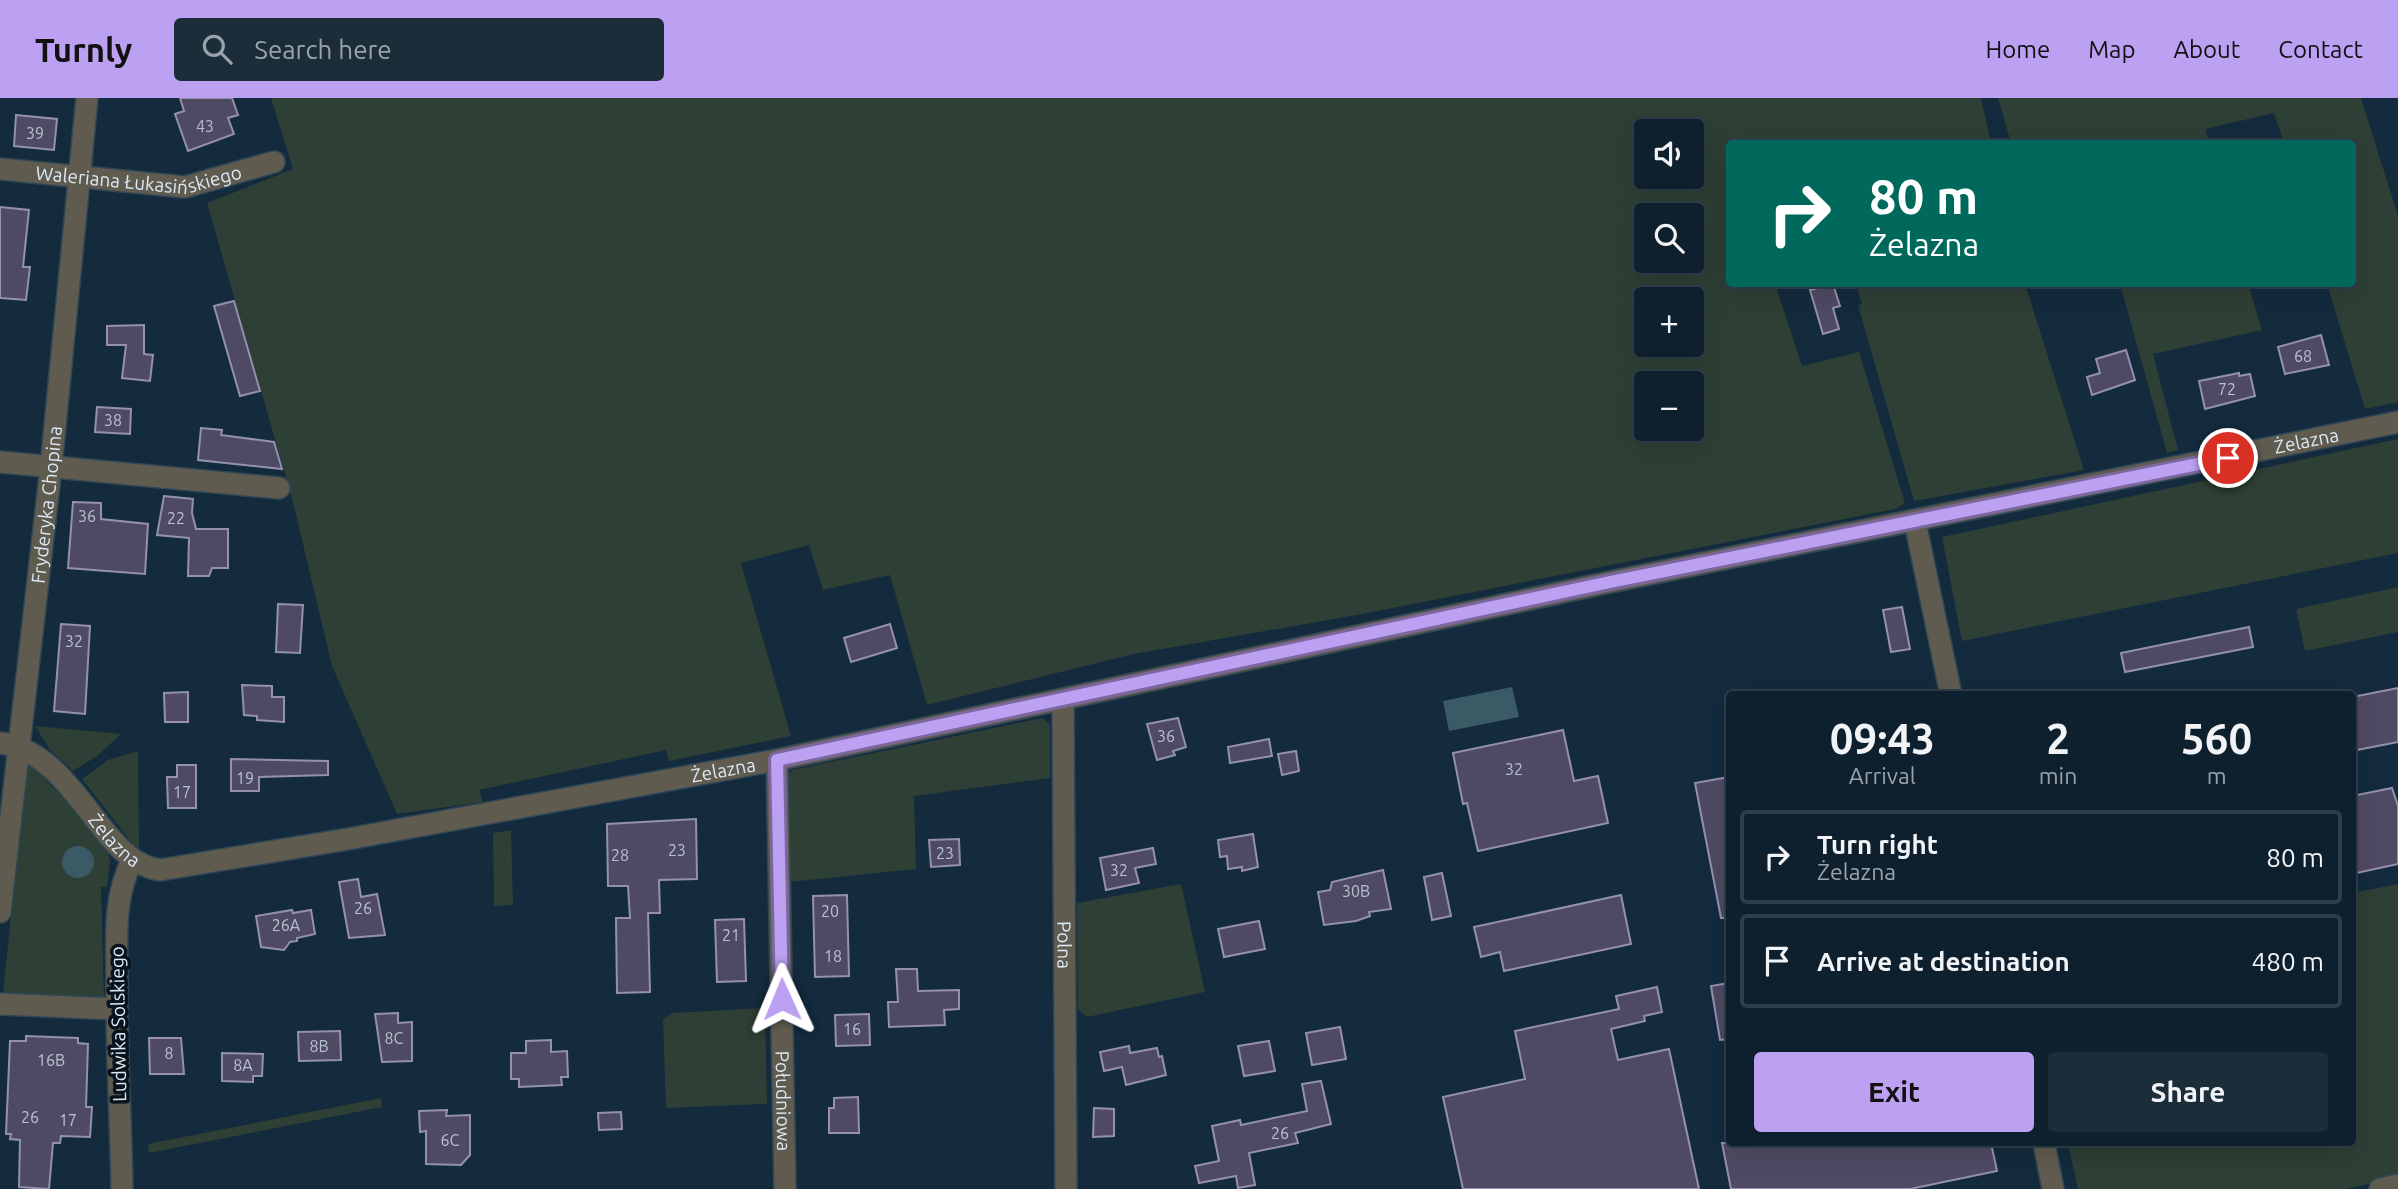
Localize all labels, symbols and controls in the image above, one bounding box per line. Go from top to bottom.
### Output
search box [174,18,664,81]
icon: search [198,30,236,68]
text: Turnly [35,31,132,68]
text: Search here [254,35,392,64]
text: Home [1985,36,2050,63]
text: Map [2088,36,2135,63]
text: About [2173,36,2240,63]
text: Contact [2278,36,2363,63]
house number: 43 [196,117,214,135]
map controls [1634,119,1704,441]
button: sound [1634,119,1704,189]
house number: 39 [26,124,44,142]
street label: Waleriana Łukasińskiego [35,161,244,198]
icon: right [1754,168,1845,259]
text: 80 m [1869,168,1978,223]
button: search [1634,203,1704,273]
text: Żelazna [1869,226,1979,262]
button: + [1634,287,1704,357]
house number: 68 [2294,347,2312,365]
button: − [1634,371,1704,441]
house number: 72 [2218,380,2236,398]
house number: 38 [104,411,122,429]
street label: Żelazna [2272,423,2341,458]
street label: Fryderyka Chopina [27,425,66,585]
pin [2198,428,2258,488]
icon: arrive [2209,439,2247,477]
house number: 36 [78,507,96,525]
house number: 22 [167,509,185,527]
house number: 32 [65,632,83,650]
text: 09:43 [1830,715,1935,762]
text: 2 [2046,715,2070,762]
text: 560 [2181,715,2252,762]
house number: 36 [1157,727,1175,745]
street label: Żelazna [689,753,757,787]
house number: 32 [1505,760,1523,778]
text: Arrival [1849,763,1916,788]
text: min [2039,763,2077,788]
text: m [2207,763,2227,788]
house number: 19 [236,769,254,787]
house number: 17 [173,783,191,801]
street label: Żelazna [84,809,144,872]
text: Turn right [1817,830,1938,859]
icon: right [1758,838,1796,876]
house number: 23 [668,841,686,859]
text: 80 m [2266,843,2324,872]
house number: 23 [936,844,954,862]
house number: 28 [611,846,629,864]
text: Żelazna [1817,859,1896,884]
house number: 32 [1110,861,1128,879]
house number: 30B [1342,882,1370,900]
house number: 26 [354,899,372,917]
house number: 20 [821,902,839,920]
house number: 26A [272,916,301,934]
street label: Polna [1053,921,1076,969]
house number: 21 [722,926,740,944]
icon: arrive [1758,942,1796,980]
street label: Ludwika Solskiego [106,946,130,1102]
house number: 18 [824,947,842,965]
text: Arrive at destination [1817,947,2070,976]
text: 480 m [2252,947,2324,976]
position arrow [745,962,819,1036]
house number: 16 [843,1020,861,1038]
house number: 8C [385,1029,404,1047]
house number: 8B [309,1037,329,1055]
house number: 8 [164,1044,174,1062]
house number: 16B [37,1051,65,1069]
street label: Południowa [771,1051,795,1151]
button: Exit [1754,1052,2034,1132]
button: Share [2048,1052,2328,1132]
house number: 8A [233,1056,253,1074]
house number: 26 [21,1108,39,1126]
house number: 17 [59,1111,77,1129]
house number: 26 [1271,1124,1289,1142]
house number: 6C [441,1131,460,1149]

